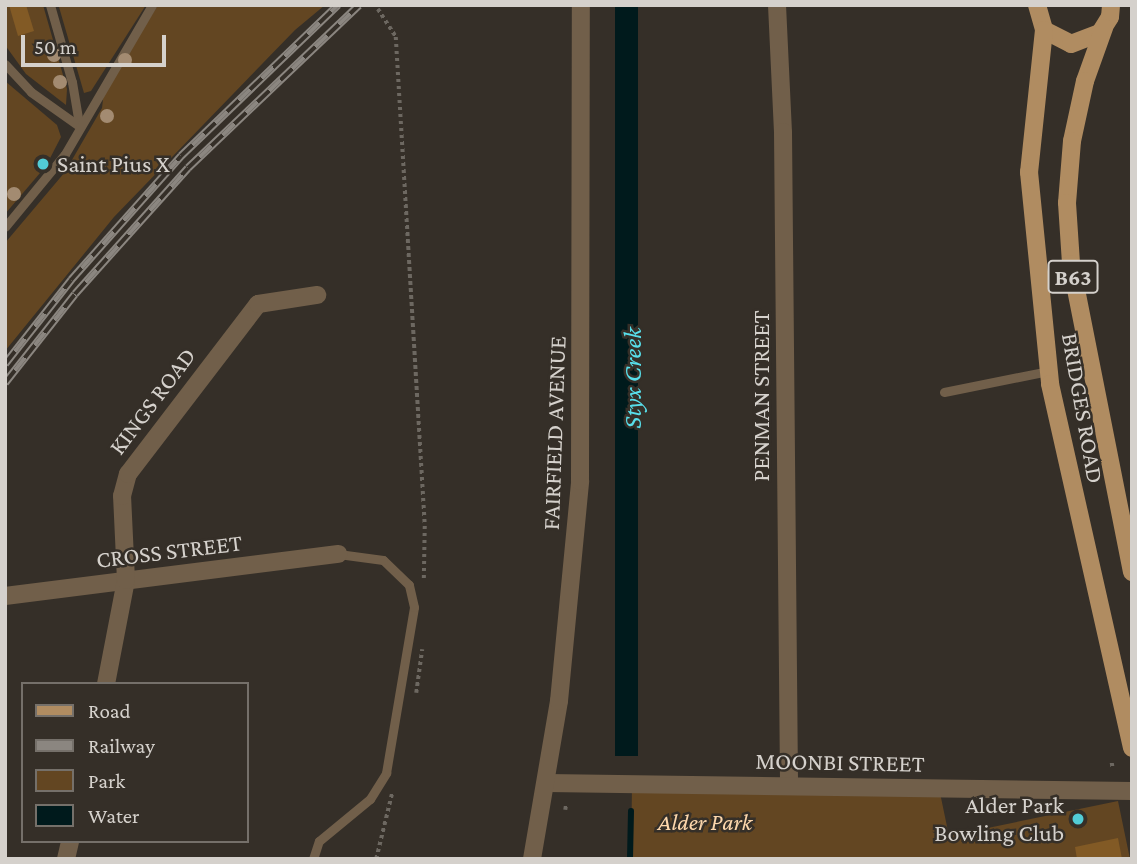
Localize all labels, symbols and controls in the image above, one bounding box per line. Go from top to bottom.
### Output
scale bar [24,21,170,65]
text: 50 m [34,35,77,59]
place label: Saint Pius X [57,150,170,178]
marker: Saint Pius X [35,156,51,172]
road number: B63 [1047,258,1099,296]
street label: PENMAN STREET [747,310,775,482]
water label: Styx Creek [617,327,649,429]
street label: BRIDGES ROAD [1056,331,1110,485]
street label: FAIRFIELD AVENUE [536,335,572,531]
street label: KINGS ROAD [102,342,202,460]
street label: CROSS STREET [94,528,244,574]
legend [21,682,248,843]
text: Road [88,699,131,723]
text: Railway [88,734,155,758]
street label: MOONBI STREET [755,746,925,778]
text: Park [88,769,125,793]
place label: Alder Park Bowling Club [934,791,1064,847]
text: Water [88,804,140,828]
park label: Alder Park [658,808,752,836]
marker: Alder Park Bowling Club [1070,811,1086,827]

